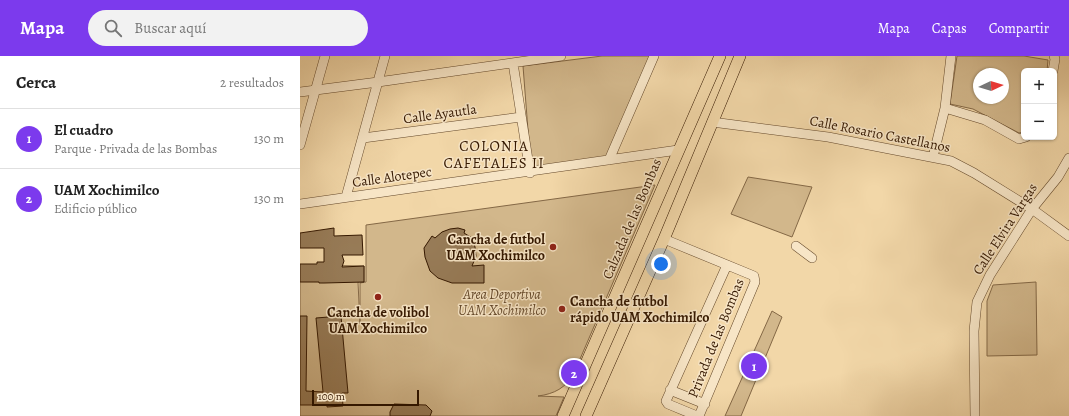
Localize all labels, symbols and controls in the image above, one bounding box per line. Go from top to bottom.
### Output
search box [88,10,368,46]
text: Mapa [20,15,64,41]
icon: search [102,17,124,39]
text: Buscar aquí [134,18,206,38]
text: Mapa [878,19,910,38]
text: Capas [932,19,967,38]
text: Compartir [989,19,1049,38]
north arrow [973,68,1009,104]
map controls [1021,68,1057,140]
button: + [1021,68,1057,104]
text: Cerca [16,71,56,94]
text: 2 resultados [220,74,284,91]
street label: Calle Ayautla [402,99,478,129]
button: − [1021,104,1057,140]
street label: Calle Rosario Castellanos [808,111,952,157]
text: El cuadro [54,120,113,140]
text: 1 [27,130,31,147]
text: 130 m [254,130,284,147]
district label: COLONIA CAFETALES II [443,136,545,173]
text: Parque · Privada de las Bombas [54,140,217,157]
street label: Calzada de las Bombas [598,156,666,282]
street label: Calle Alotepec [351,162,433,192]
street label: Calle Elvira Vargas [968,179,1042,279]
text: UAM Xochimilco [54,180,159,200]
text: 2 [26,190,32,207]
text: 130 m [254,190,284,207]
text: Edificio público [54,200,137,217]
place label: Cancha de futbol UAM Xochimilco [447,230,545,265]
marker: Cancha de futbol UAM Xochimilco [548,242,558,252]
your location [651,254,671,274]
street label: Privada de las Bombas [683,275,749,401]
park label: Area Deportiva UAM Xochimilco [458,285,546,320]
marker: Cancha de volibol UAM Xochimilco [373,292,383,302]
place label: Cancha de futbol rápido UAM Xochimilco [570,292,709,327]
place label: Cancha de volibol UAM Xochimilco [327,303,429,338]
marker: Cancha de futbol rápido UAM Xochimilco [557,304,567,314]
pin: 1 [741,351,767,381]
pin: 2 [561,358,587,388]
scale bar [312,388,419,407]
text: 100 m [318,389,345,404]

